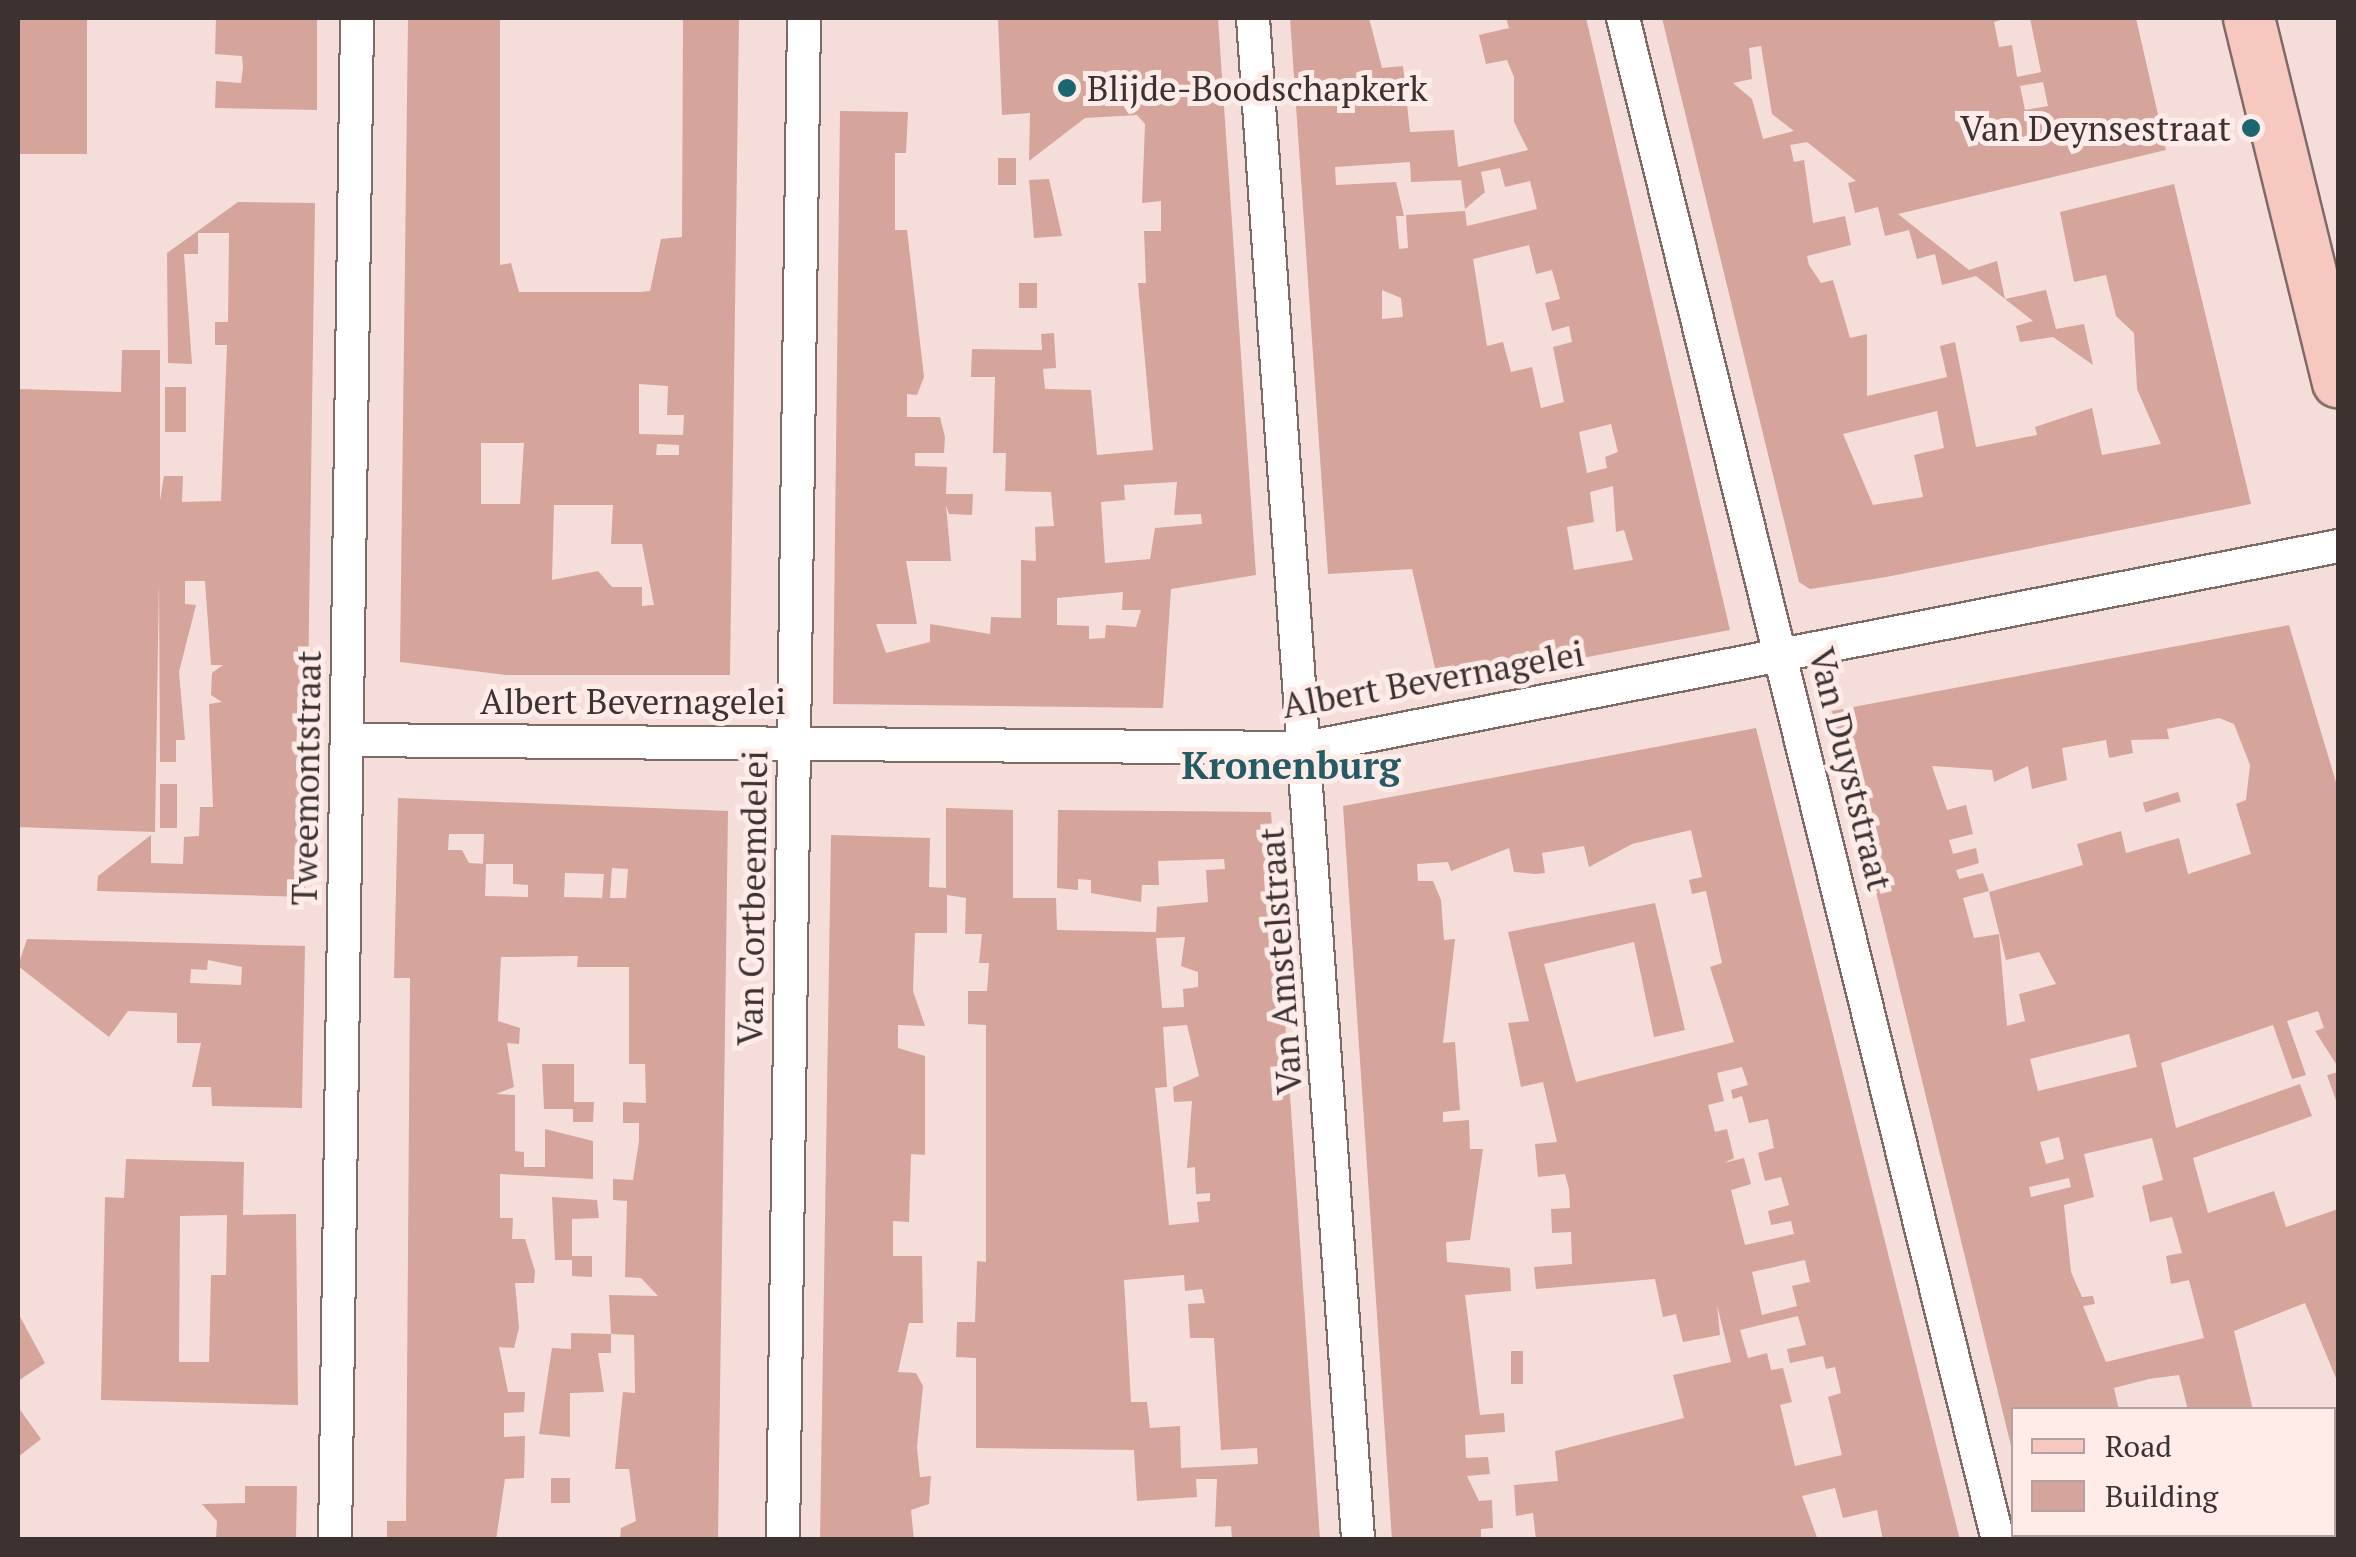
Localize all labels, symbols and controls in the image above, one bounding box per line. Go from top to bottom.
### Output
place label: Blijde-Boodschapkerk [1087,67,1427,109]
marker: Blijde-Boodschapkerk [1056,77,1078,99]
place label: Van Deynsestraat [1960,107,2231,149]
marker: Van Deynsestraat [2240,117,2262,139]
street label: Albert Bevernagelei [1279,632,1587,726]
street label: Van Duyststraat [1801,643,1901,895]
street label: Tweemontstraat [283,650,329,906]
street label: Albert Bevernagelei [480,680,786,722]
district label: Kronenburg [1181,743,1401,789]
street label: Van Cortbeemdelei [728,750,776,1046]
street label: Van Amstelstraat [1250,826,1310,1096]
legend [2011,1407,2336,1537]
text: Road [2105,1426,2172,1466]
text: Building [2105,1476,2218,1516]

